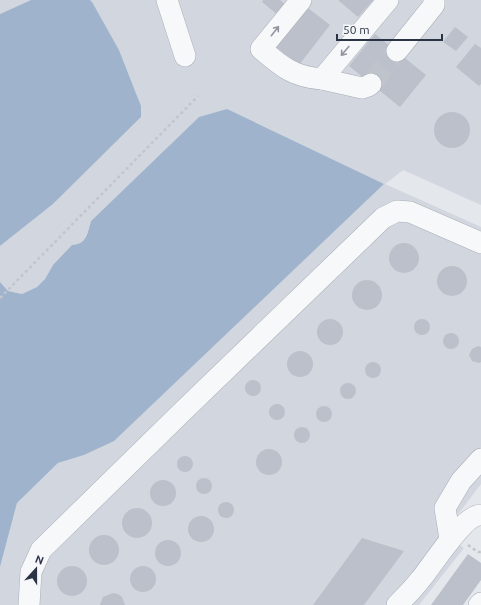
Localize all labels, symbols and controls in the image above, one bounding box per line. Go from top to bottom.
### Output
scale bar [337,16,442,42]
text: 50 m [343,23,370,36]
one-way arrow [271,26,280,37]
one-way arrow [341,46,350,57]
north arrow [16,549,56,589]
text: N [34,553,46,567]

